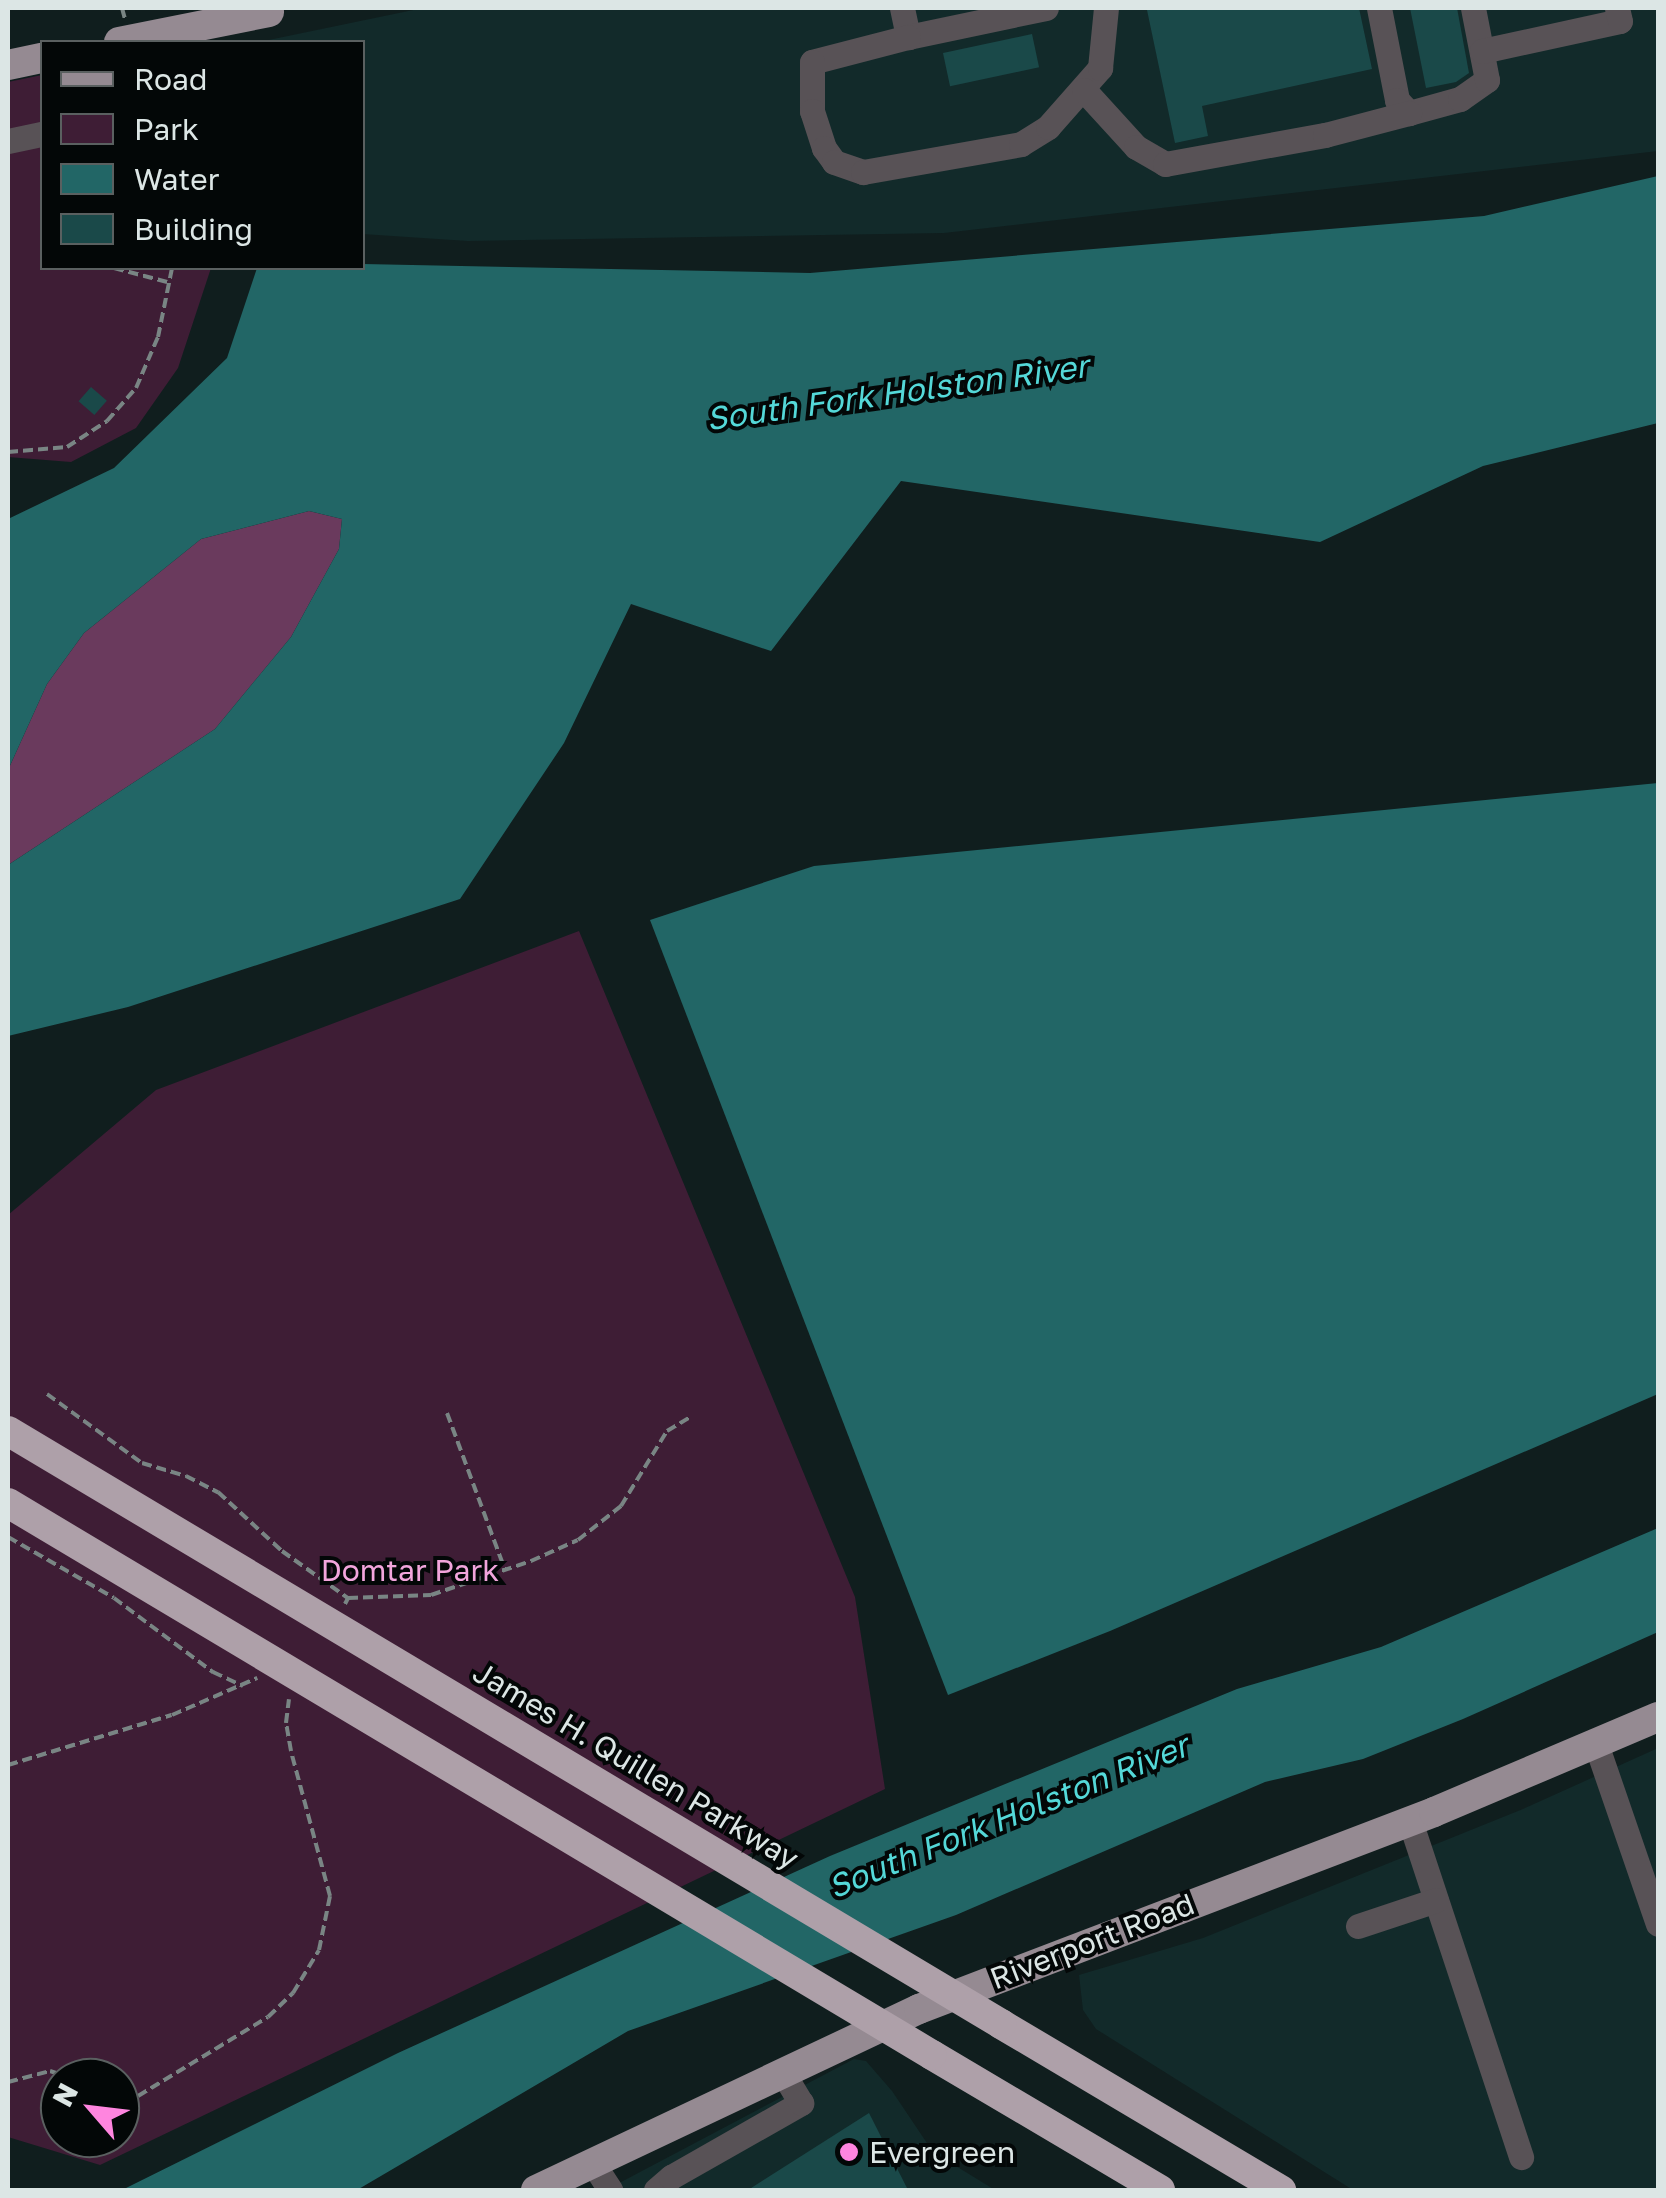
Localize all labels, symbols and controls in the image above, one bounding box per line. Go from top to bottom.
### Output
legend [40,40,365,270]
text: Road [134,61,208,97]
text: Park [134,111,199,147]
text: Water [134,161,219,197]
text: Building [134,211,253,247]
water label: South Fork Holston River [704,346,1090,438]
park label: Domtar Park [321,1552,499,1588]
street label: James H. Quillen Parkway [467,1654,805,1876]
water label: South Fork Holston River [822,1726,1194,1906]
street label: Riverport Road [985,1886,1199,1996]
north arrow [40,2058,140,2158]
text: N [45,2077,84,2112]
place label: Evergreen [869,2134,1015,2170]
marker: Evergreen [838,2141,860,2163]

